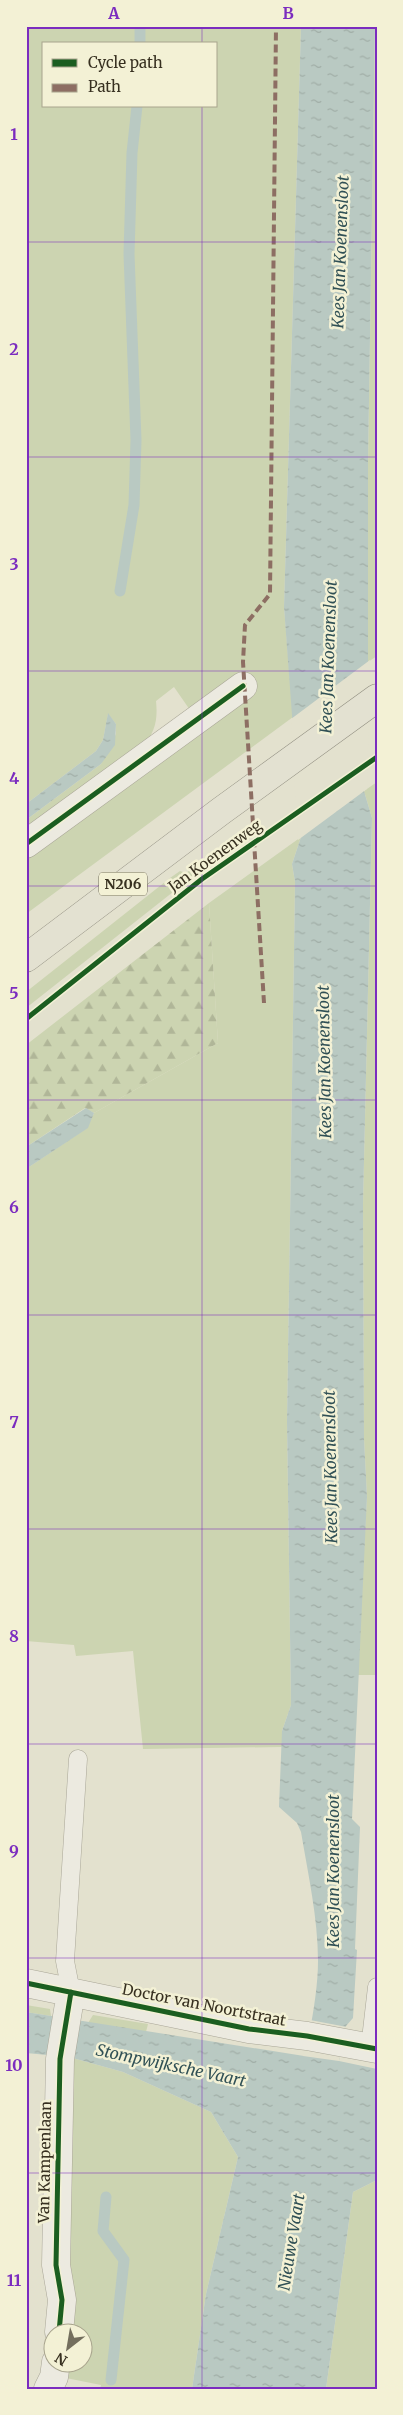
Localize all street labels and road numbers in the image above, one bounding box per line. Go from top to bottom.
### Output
street label: Jan Koenenweg [163,815,265,897]
road number: N206 [99,872,147,896]
street label: Doctor van Noortstraat [120,1979,288,2030]
street label: Van Kampenlaan [34,2101,55,2224]

